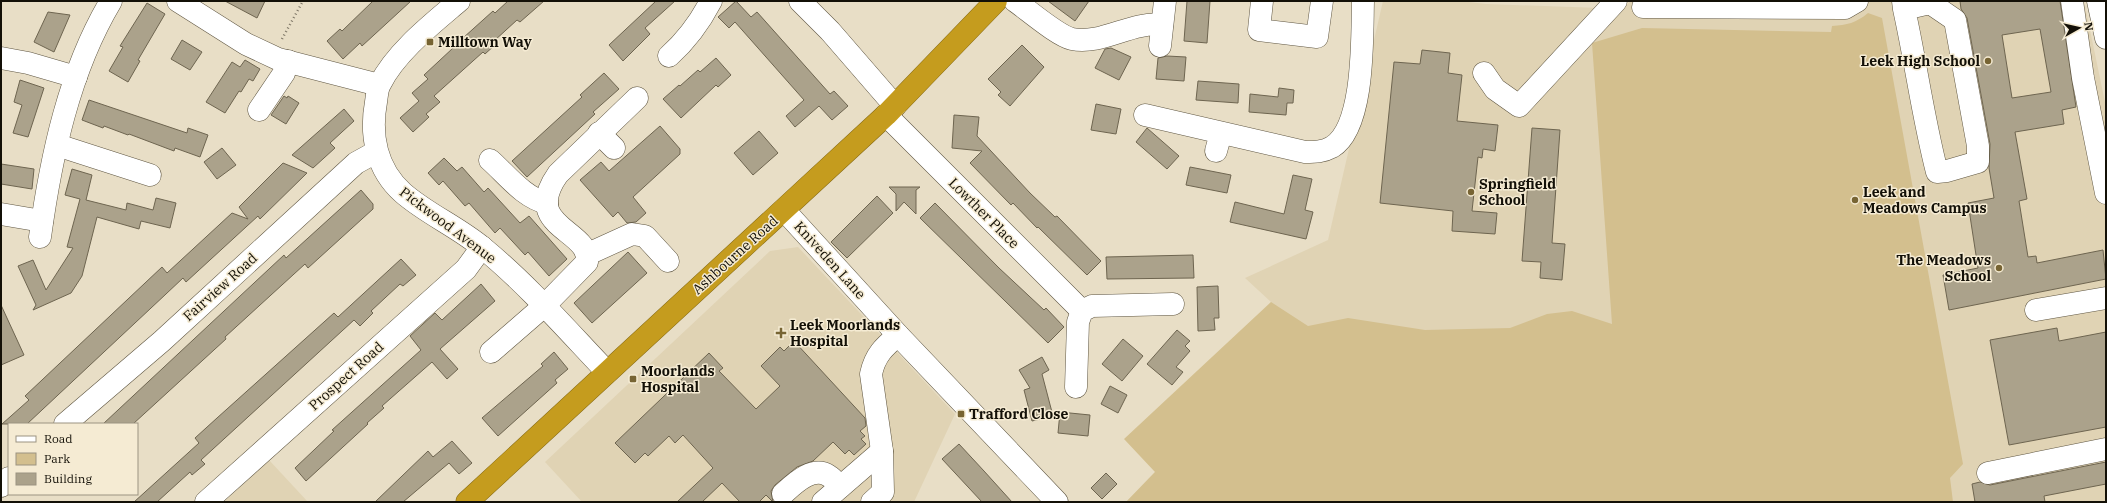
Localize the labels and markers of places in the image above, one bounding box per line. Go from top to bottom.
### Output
place label: Milltown Way [438,33,532,51]
marker: Milltown Way [425,37,435,47]
place label: Leek High School [1861,52,1980,70]
marker: Leek High School [1983,56,1993,66]
place label: Springfield School [1479,175,1556,209]
place label: Leek and Meadows Campus [1863,183,1987,217]
marker: Springfield School [1466,187,1476,197]
marker: Leek and Meadows Campus [1850,195,1860,205]
place label: The Meadows School [1896,251,1991,285]
marker: The Meadows School [1994,263,2004,273]
place label: Leek Moorlands Hospital [790,316,900,350]
marker: Leek Moorlands Hospital [775,327,787,339]
place label: Moorlands Hospital [641,362,715,396]
marker: Moorlands Hospital [628,374,638,384]
place label: Trafford Close [969,405,1068,423]
marker: Trafford Close [956,409,966,419]

